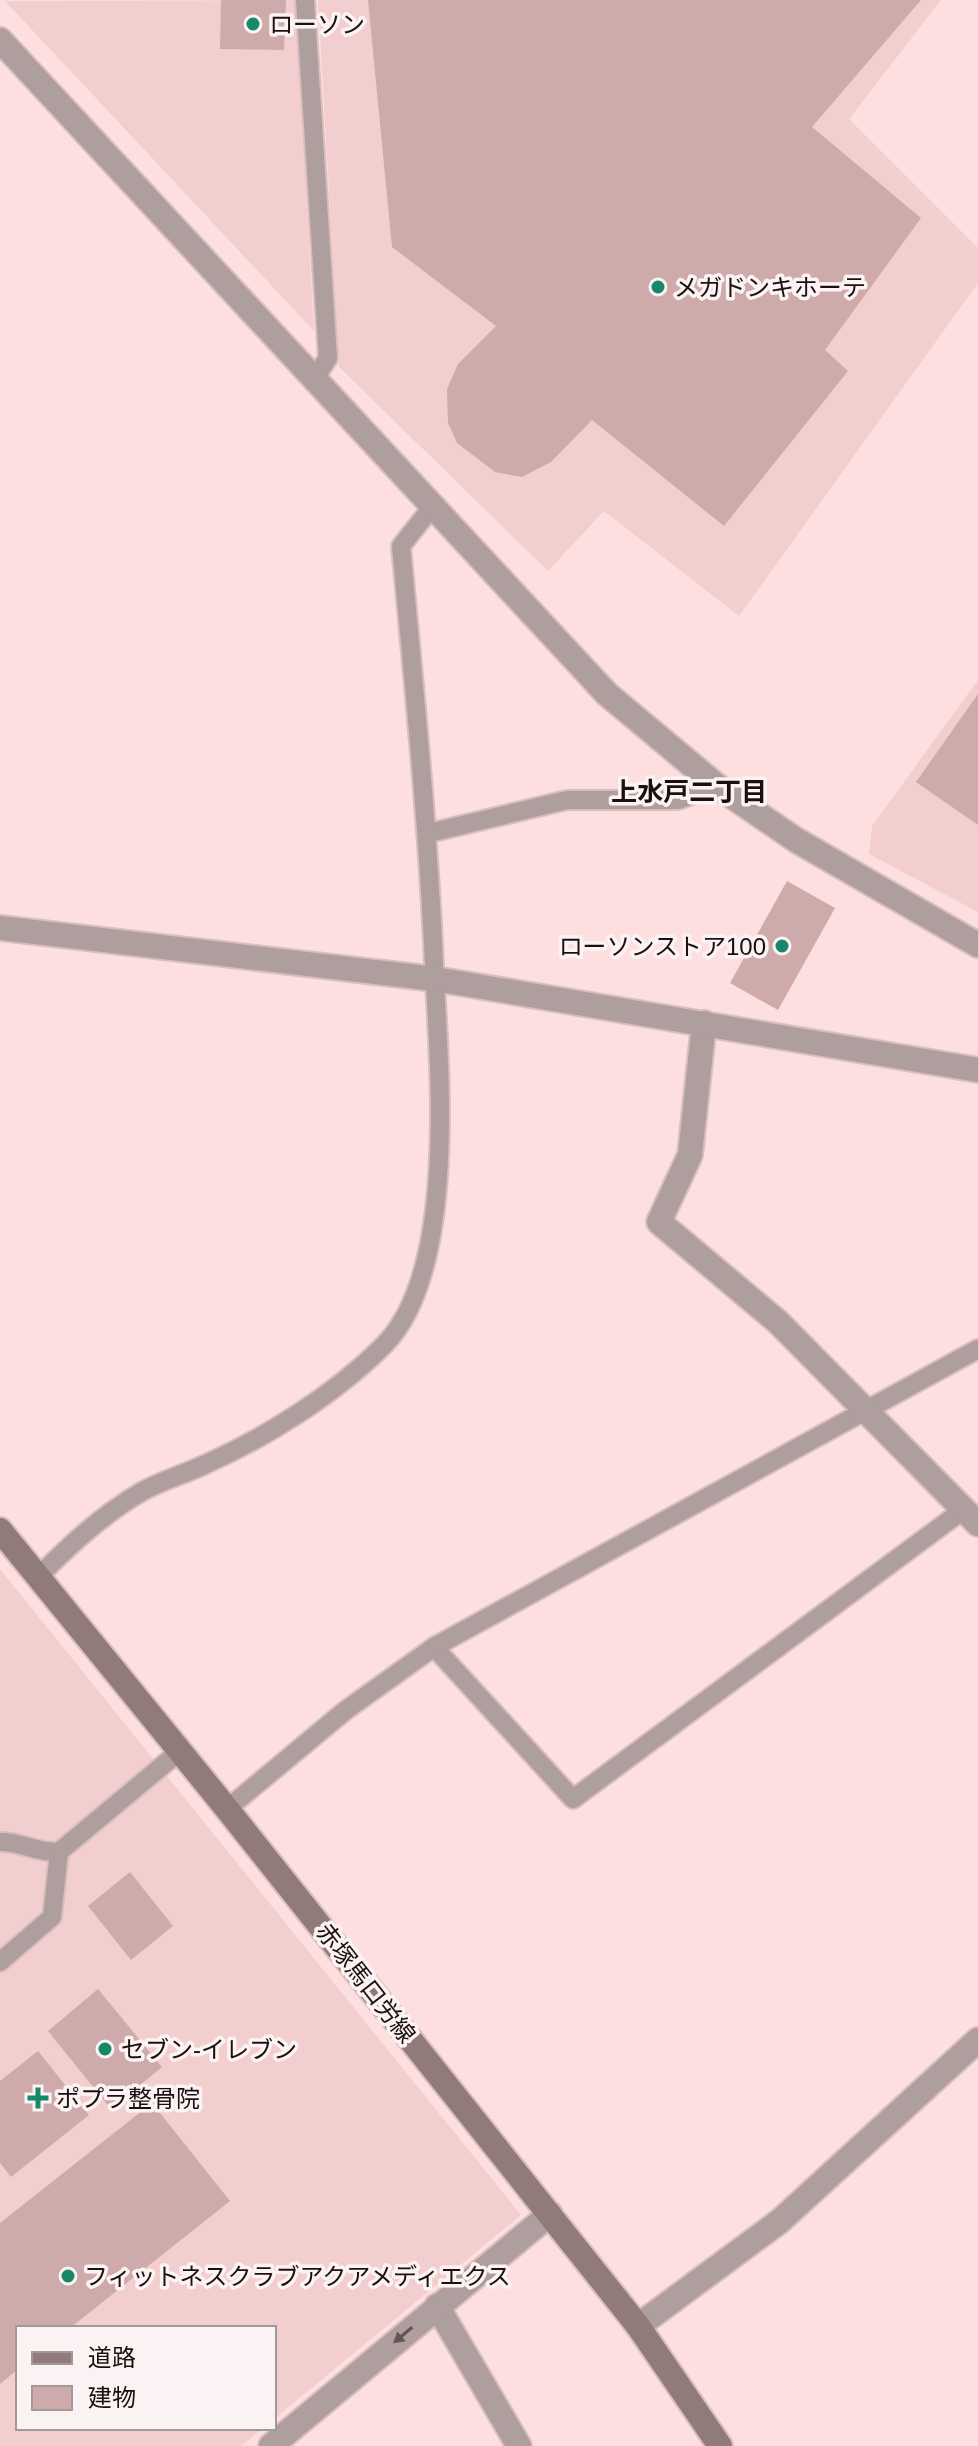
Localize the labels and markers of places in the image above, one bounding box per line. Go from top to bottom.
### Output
place label: ローソン [269,11,365,38]
marker: ローソン [244,15,262,33]
place label: メガドンキホーテ [674,274,866,301]
marker: メガドンキホーテ [649,278,667,296]
place label: ローソンストア100 [558,933,766,960]
marker: ローソンストア100 [773,937,791,955]
place label: セブン-イレブン [121,2036,297,2063]
marker: セブン-イレブン [96,2040,114,2058]
place label: ポプラ整骨院 [56,2085,200,2112]
marker: ポプラ整骨院 [27,2087,49,2109]
place label: フィットネスクラブアクアメディエクス [84,2263,511,2290]
marker: フィットネスクラブアクアメディエクス [59,2267,77,2285]

